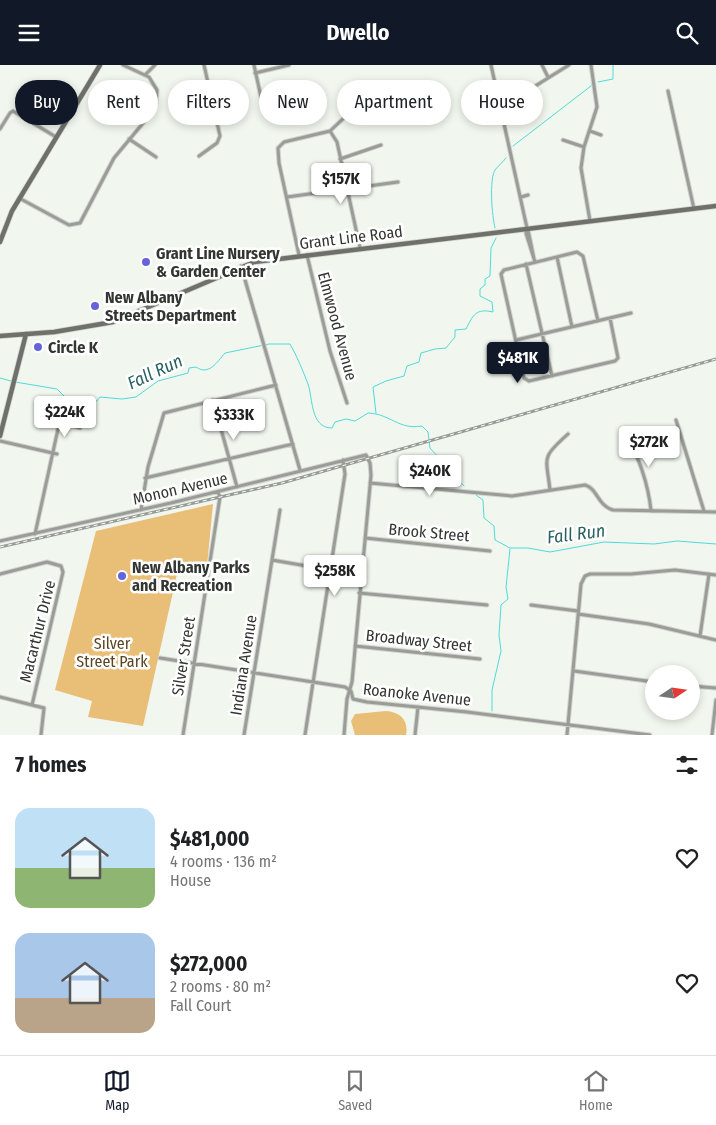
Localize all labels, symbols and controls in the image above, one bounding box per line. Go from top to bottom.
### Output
icon: menu [15,19,43,47]
text: Dwello [326,19,390,46]
icon: search [673,19,701,47]
chip: Buy [15,80,78,125]
chip: Rent [88,80,158,125]
chip: Filters [168,80,249,125]
chip: New [259,80,327,125]
chip: Apartment [337,80,451,125]
chip: House [461,80,543,125]
pin: $157K [306,163,376,205]
text: $157K [322,169,360,188]
street label: Grant Line Road [298,222,404,253]
place label: Grant Line Nursery & Garden Center [156,244,280,281]
marker: Grant Line Nursery & Garden Center [140,256,152,268]
street label: Elmwood Avenue [314,270,361,383]
place label: New Albany Streets Department [105,288,237,325]
marker: New Albany Streets Department [89,300,101,312]
place label: Circle K [48,338,99,357]
marker: Circle K [32,341,44,353]
pin: $481K [483,341,553,384]
text: $481K [498,348,538,367]
water label: Fall Run [124,350,186,394]
pin: $224K [30,395,100,438]
pin: $333K [199,399,269,441]
text: $224K [45,402,85,421]
text: $333K [214,405,254,424]
pin: $272K [614,425,684,468]
text: $272K [630,432,668,451]
pin: $240K [395,455,465,497]
text: $240K [409,461,451,480]
street label: Monon Avenue [131,468,230,509]
street label: Brook Street [388,519,471,546]
water label: Fall Run [546,520,606,548]
pin: $258K [300,555,370,597]
place label: New Albany Parks and Recreation [132,558,250,595]
text: $258K [315,561,355,580]
marker: New Albany Parks and Recreation [116,570,128,582]
street label: Macarthur Drive [16,578,59,684]
street label: Silver Street [168,614,199,697]
street label: Indiana Avenue [226,614,261,717]
street label: Broadway Street [365,625,474,656]
park label: Silver Street Park [76,634,148,671]
north arrow [645,665,700,720]
map controls [645,665,700,720]
street label: Roanoke Avenue [362,679,472,710]
icon: filters [673,751,701,779]
text: 7 homes [15,752,86,778]
text: $481,000 [170,826,250,852]
icon: home [55,828,115,888]
icon: heart [673,844,701,872]
text: 4 rooms · 136 m² [170,852,277,871]
text: House [170,871,211,890]
text: $272,000 [170,951,247,977]
icon: home [55,953,115,1013]
icon: heart [673,969,701,997]
text: 2 rooms · 80 m² [170,977,271,996]
text: Fall Court [170,996,231,1015]
tab: Map [103,1067,131,1114]
tab: Saved [338,1067,372,1114]
tab: Home [579,1067,613,1114]

